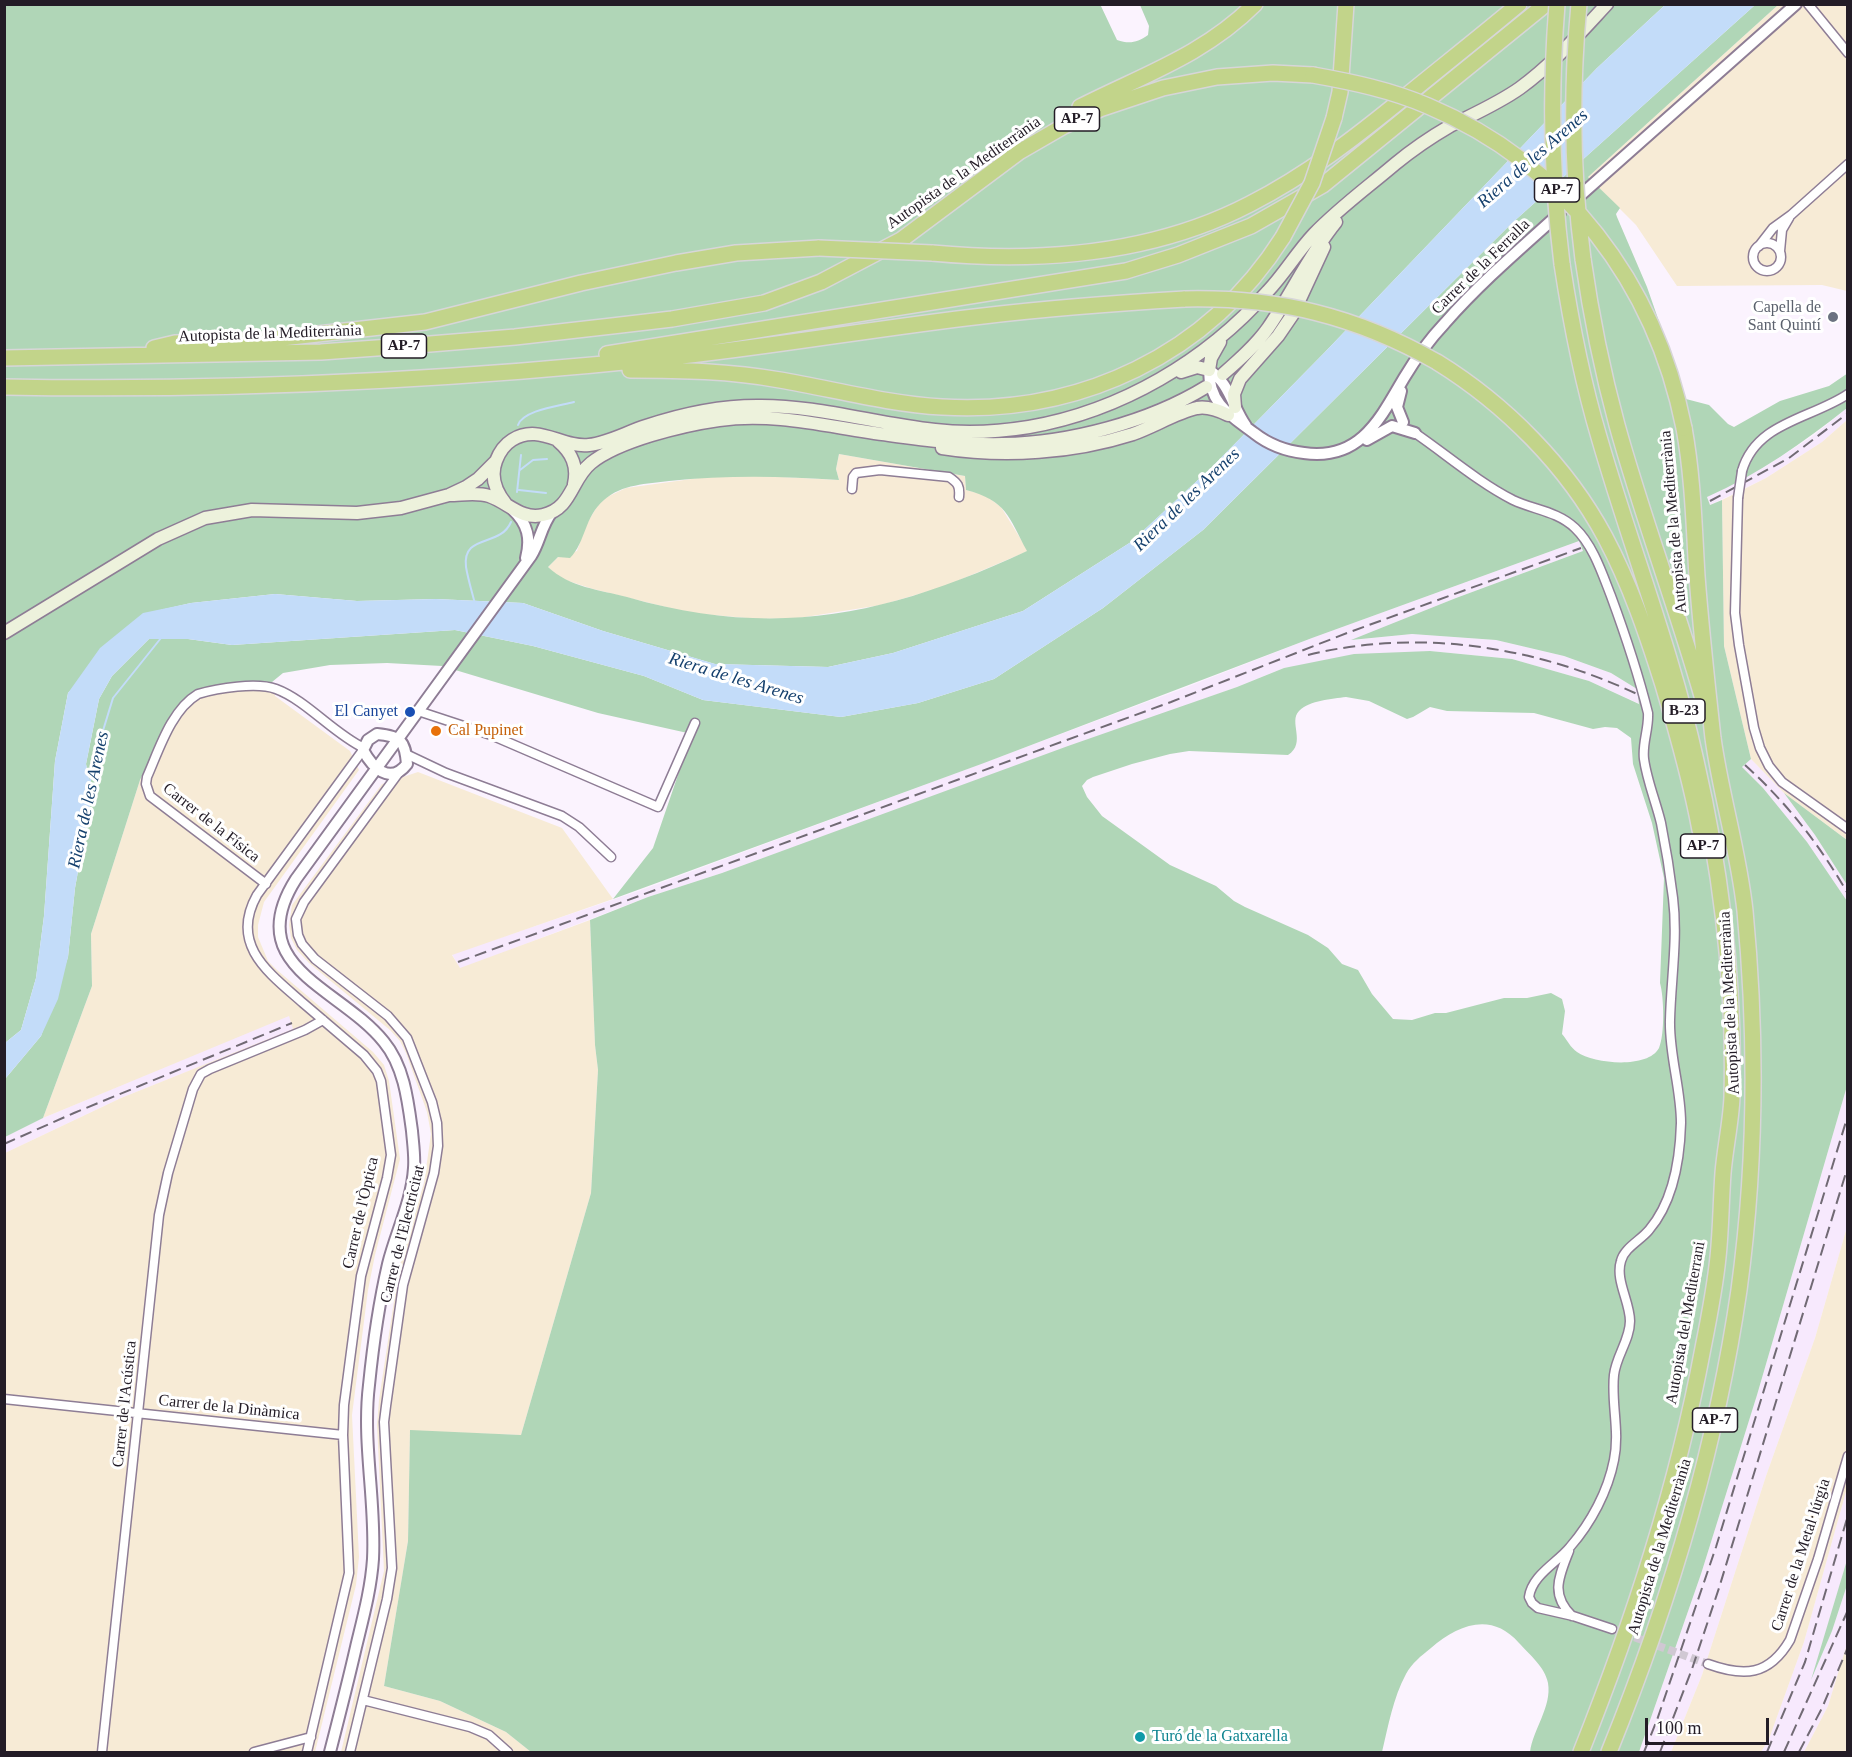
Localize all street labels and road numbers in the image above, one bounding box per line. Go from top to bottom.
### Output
road number: AP-7 [1054,107,1100,131]
street label: Autopista de la Mediterrània [883,113,1045,233]
road number: AP-7 [1534,178,1580,202]
street label: Carrer de la Ferralla [1428,215,1534,319]
street label: Autopista de la Mediterrània [178,321,362,347]
road number: AP-7 [382,334,426,358]
street label: Autopista de la Mediterrània [1656,430,1692,614]
road number: B-23 [1663,699,1705,723]
street label: Carrer de la Física [159,779,263,867]
road number: AP-7 [1680,834,1726,858]
street label: Autopista de la Mediterrània [1716,911,1744,1095]
street label: Carrer de l'Òptica [339,1155,383,1271]
street label: Carrer de l'Electricitat [377,1163,429,1305]
street label: Autopista del Mediterrani [1662,1240,1710,1406]
street label: Carrer de l'Acústica [109,1340,141,1468]
street label: Carrer de la Dinàmica [158,1391,300,1425]
road number: AP-7 [1692,1408,1738,1432]
street label: Autopista de la Mediterrània [1624,1456,1696,1638]
street label: Carrer de la Metal·lúrgia [1767,1476,1835,1634]

